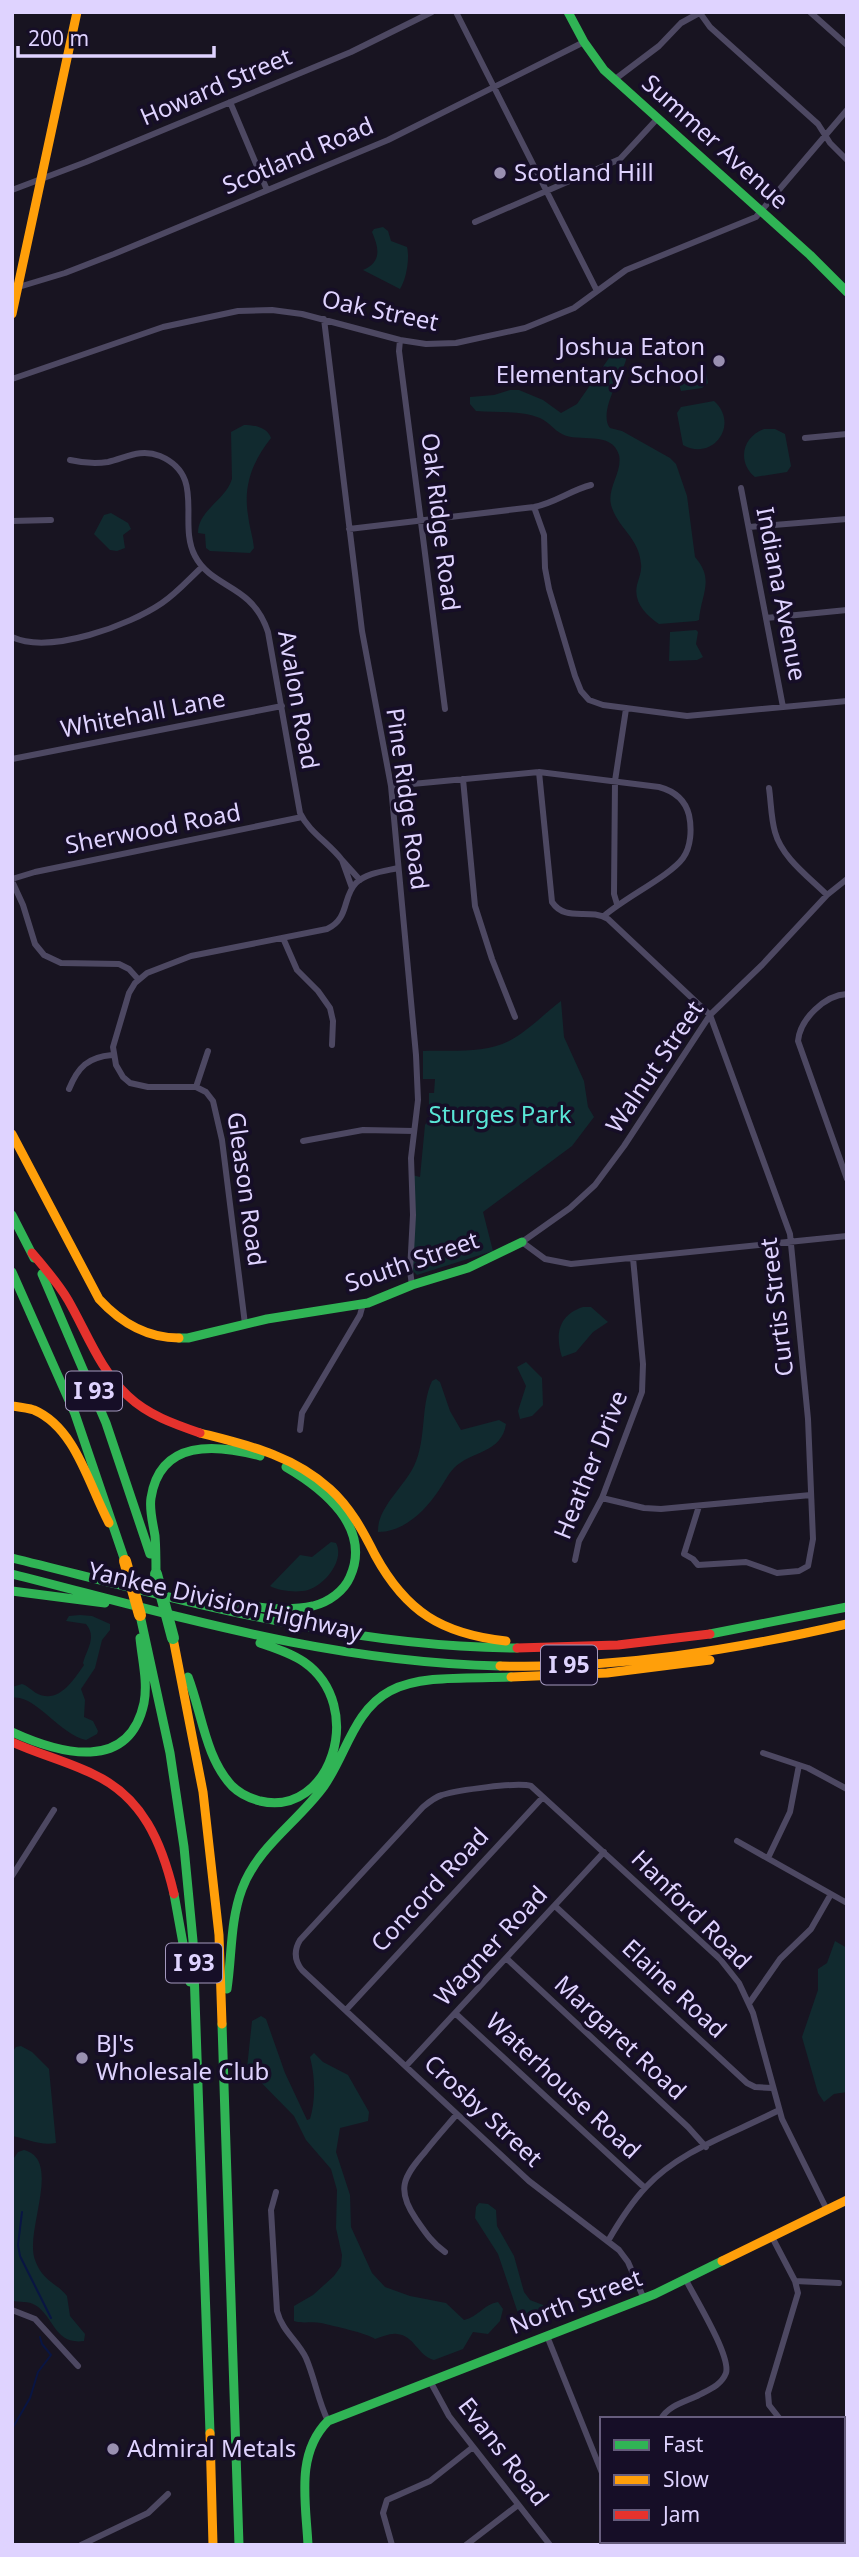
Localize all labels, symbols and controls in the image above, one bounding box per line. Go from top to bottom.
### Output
scale bar [18,14,214,58]
text: 200 m [28,24,89,52]
street label: Howard Street [135,39,297,132]
street label: Summer Avenue [636,66,796,216]
street label: Scotland Road [217,108,378,201]
place label: Scotland Hill [514,155,654,188]
marker: Scotland Hill [492,165,508,181]
street label: Oak Street [319,281,442,338]
place label: Joshua Eaton Elementary School [496,329,705,390]
marker: Joshua Eaton Elementary School [711,353,727,369]
street label: Oak Ridge Road [414,431,469,613]
street label: Indiana Avenue [749,504,815,683]
street label: Avalon Road [271,628,328,772]
street label: Whitehall Lane [58,680,228,745]
street label: Pine Ridge Road [379,706,438,892]
street label: Sherwood Road [62,794,243,861]
street label: Walnut Street [597,993,710,1139]
park label: Sturges Park [428,1097,572,1130]
street label: Gleason Road [220,1110,275,1268]
street label: South Street [340,1222,483,1299]
street label: Curtis Street [751,1236,800,1378]
road number: I 93 [66,1372,122,1410]
street label: Heather Drive [545,1385,634,1544]
street label: Yankee Division Highway [85,1553,366,1648]
road number: I 95 [541,1646,597,1684]
street label: Concord Road [363,1820,495,1958]
street label: Hanford Road [625,1842,759,1976]
street label: Wagner Road [426,1878,554,2012]
street label: Elaine Road [616,1931,734,2045]
road number: I 93 [166,1944,222,1982]
street label: Margaret Road [548,1967,694,2106]
street label: Waterhouse Road [479,2004,649,2165]
place label: BJ's Wholesale Club [96,2026,269,2087]
street label: Crosby Street [418,2047,551,2173]
marker: BJ's Wholesale Club [74,2050,90,2066]
street label: North Street [504,2260,647,2341]
street label: Evans Road [451,2390,557,2512]
legend [600,2417,845,2543]
text: Fast [663,2430,704,2458]
place label: Admiral Metals [127,2431,296,2464]
marker: Admiral Metals [105,2441,121,2457]
text: Slow [663,2465,709,2493]
text: Jam [661,2500,700,2528]

